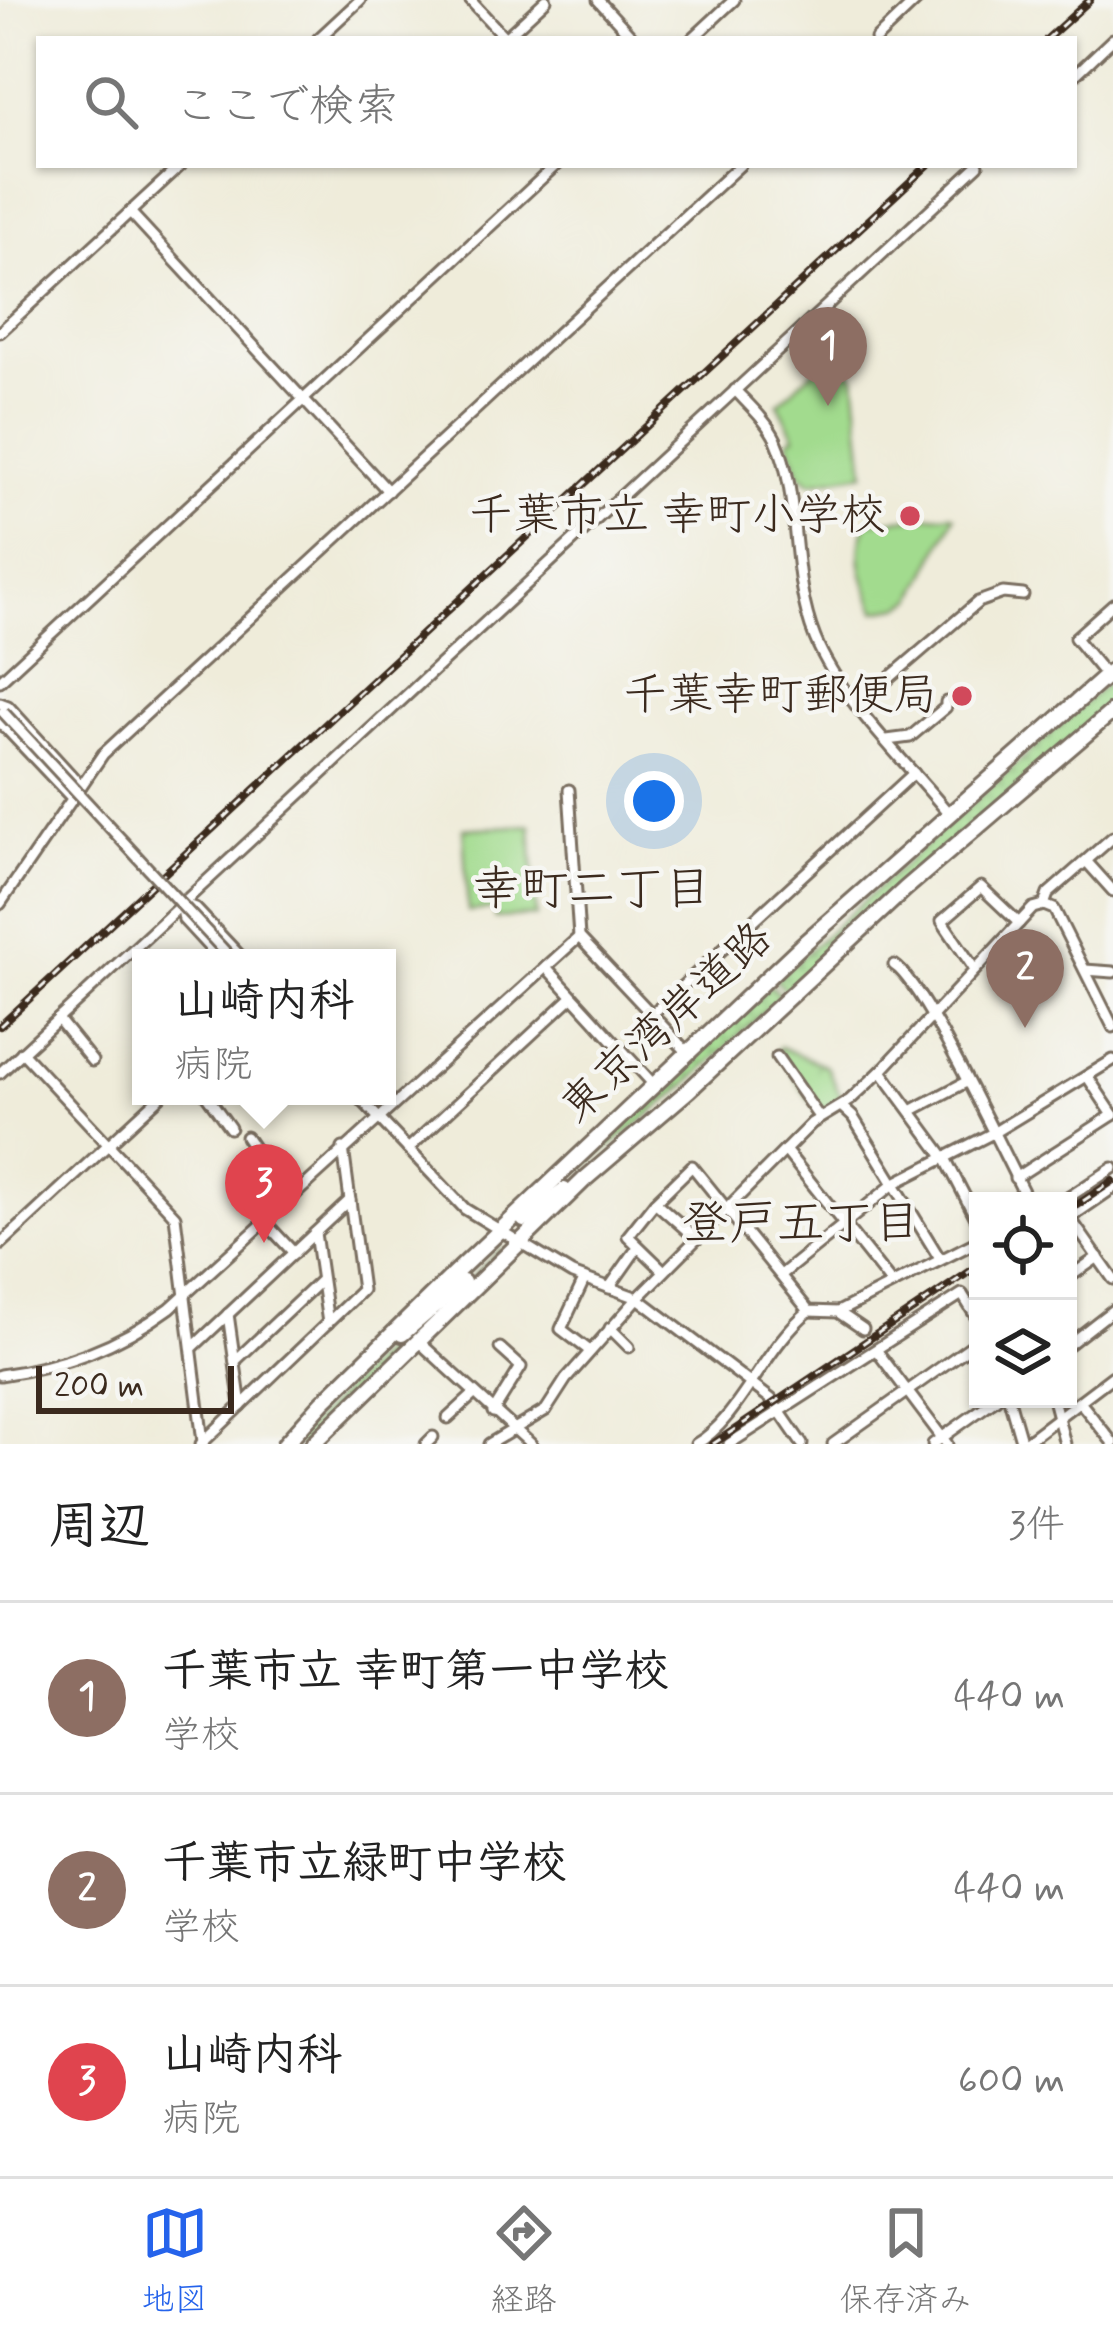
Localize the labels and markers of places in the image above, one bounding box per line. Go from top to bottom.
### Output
pin: 1 [789,307,867,406]
place label: 千葉市立 幸町小学校 [469,487,886,546]
marker: 千葉市立 幸町小学校 [897,503,923,529]
place label: 千葉幸町郵便局 [623,667,938,726]
marker: 千葉幸町郵便局 [949,683,975,709]
pin: 2 [986,929,1064,1028]
pin: 3 [225,1144,303,1243]

